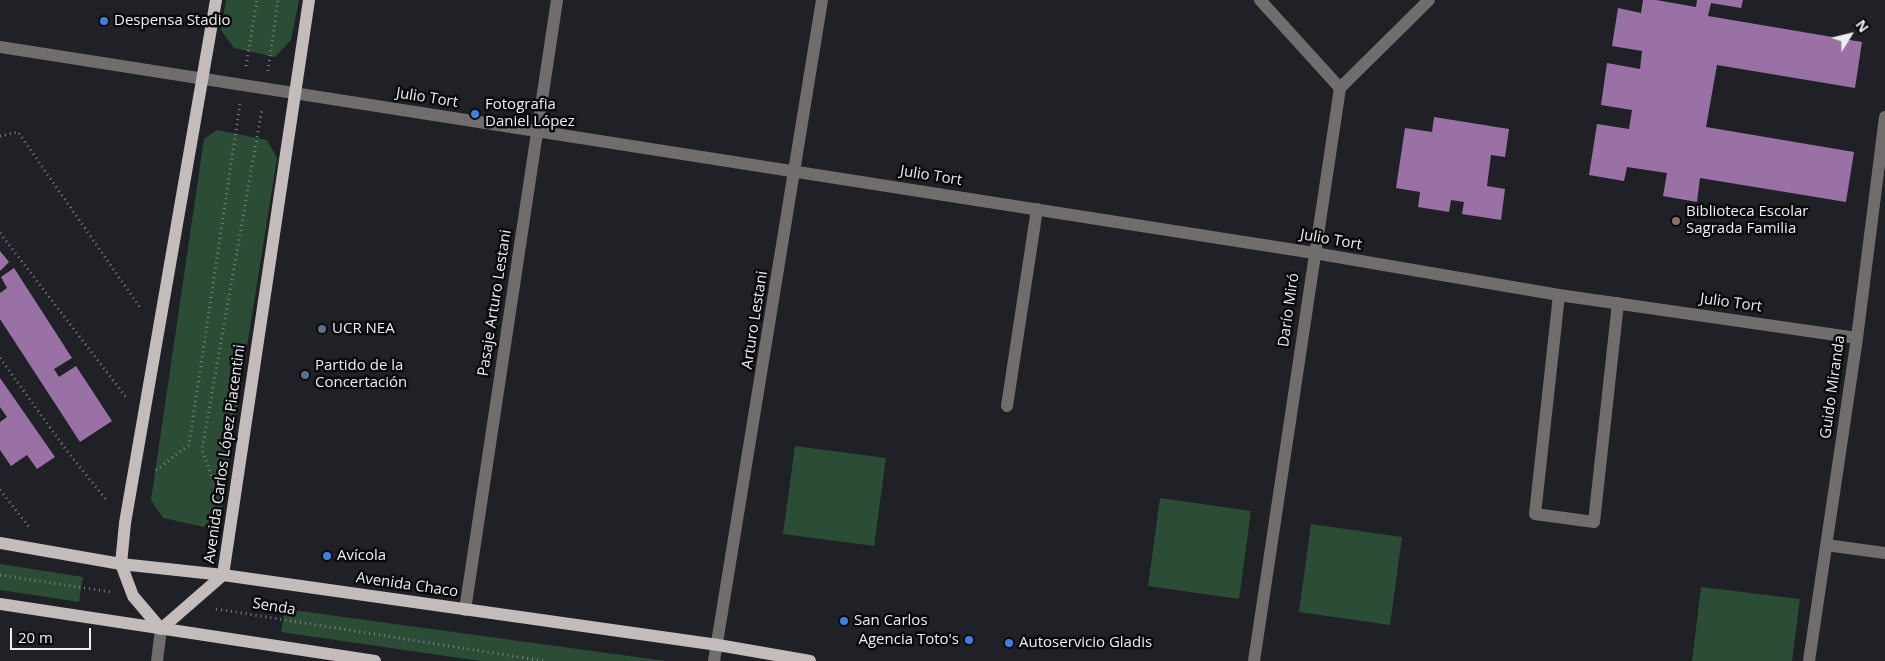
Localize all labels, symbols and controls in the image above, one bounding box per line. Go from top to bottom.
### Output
north arrow [1825,10,1875,60]
place label: Despensa Stadio [114,12,231,30]
marker: Despensa Stadio [98,15,110,27]
text: N [1852,16,1874,36]
street label: Julio Tort [395,84,459,112]
place label: Fotografia Daniel López [485,96,575,131]
marker: Fotografia Daniel López [469,108,481,120]
street label: Julio Tort [899,162,963,190]
place label: Biblioteca Escolar Sagrada Familia [1686,203,1808,238]
marker: Biblioteca Escolar Sagrada Familia [1670,215,1682,227]
street label: Julio Tort [1299,226,1363,254]
street label: Pasaje Arturo Lestani [475,228,515,378]
street label: Arturo Lestani [738,270,772,370]
street label: Darío Miró [1275,272,1303,348]
street label: Julio Tort [1699,290,1763,316]
place label: UCR NEA [332,320,395,338]
marker: UCR NEA [316,323,328,335]
street label: Guido Miranda [1817,334,1849,440]
street label: Avenida Carlos López Piacentini [201,343,249,565]
place label: Partido de la Concertación [315,357,407,392]
marker: Partido de la Concertación [299,369,311,381]
place label: Avícola [337,547,386,565]
marker: Avícola [321,550,333,562]
street label: Avenida Chaco [355,569,459,601]
street label: Senda [251,595,297,619]
place label: San Carlos [854,612,928,630]
marker: San Carlos [838,615,850,627]
scale bar [12,618,94,650]
text: 20 m [18,627,53,647]
place label: Agencia Toto's [858,631,959,649]
marker: Agencia Toto's [963,634,975,646]
place label: Autoservicio Gladis [1019,634,1152,652]
marker: Autoservicio Gladis [1003,637,1015,649]

